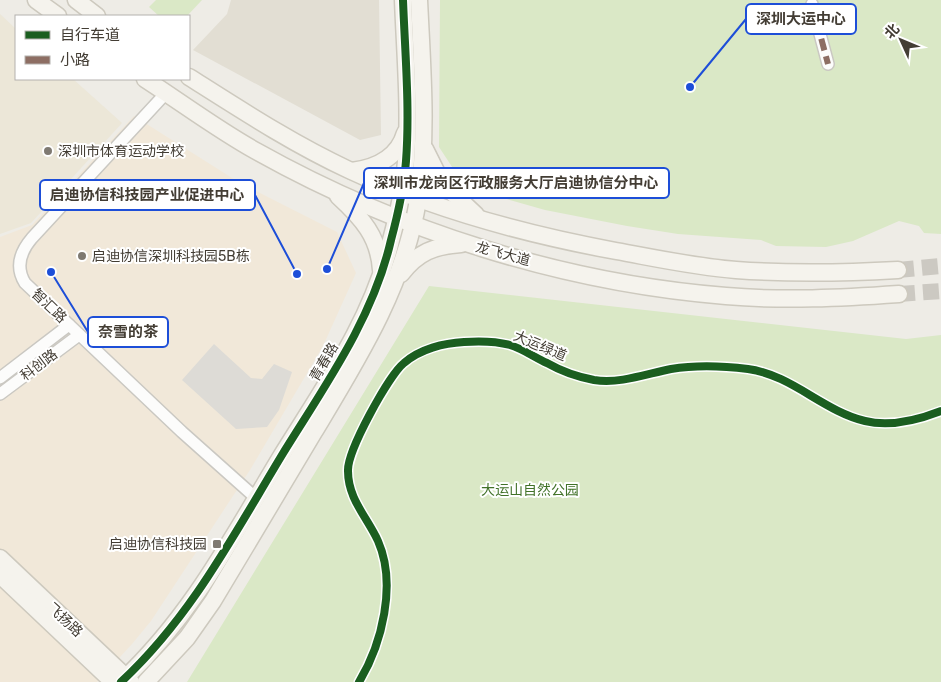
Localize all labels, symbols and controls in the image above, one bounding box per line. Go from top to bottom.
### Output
callout: 深圳大运中心 [746,4,856,34]
text: 深圳大运中心 [756,10,846,28]
legend [15,15,190,80]
north arrow [876,15,926,65]
text: 北 [881,20,903,42]
text: 自行车道 [60,26,120,44]
text: 小路 [60,51,90,69]
place label: 深圳市体育运动学校 [58,143,184,160]
marker: 深圳市体育运动学校 [42,145,54,157]
callout: 深圳市龙岗区行政服务大厅启迪协信分中心 [364,168,669,198]
text: 深圳市龙岗区行政服务大厅启迪协信分中心 [373,174,659,192]
callout: 启迪协信科技园产业促进中心 [40,180,255,210]
text: 启迪协信科技园产业促进中心 [49,186,245,204]
street label: 龙飞大道 [474,239,532,269]
place label: 启迪协信深圳科技园5B栋 [92,248,250,265]
marker: 启迪协信深圳科技园5B栋 [76,250,88,262]
street label: 智汇路 [28,285,70,327]
callout: 奈雪的茶 [88,317,168,347]
text: 奈雪的茶 [98,323,159,341]
street label: 大运绿道 [511,327,569,365]
street label: 青春路 [306,340,342,384]
street label: 科创路 [17,346,61,384]
park label: 大运山自然公园 [481,482,579,499]
place label: 启迪协信科技园 [109,536,207,553]
marker: 启迪协信科技园 [211,538,223,550]
street label: 飞扬路 [44,599,86,641]

